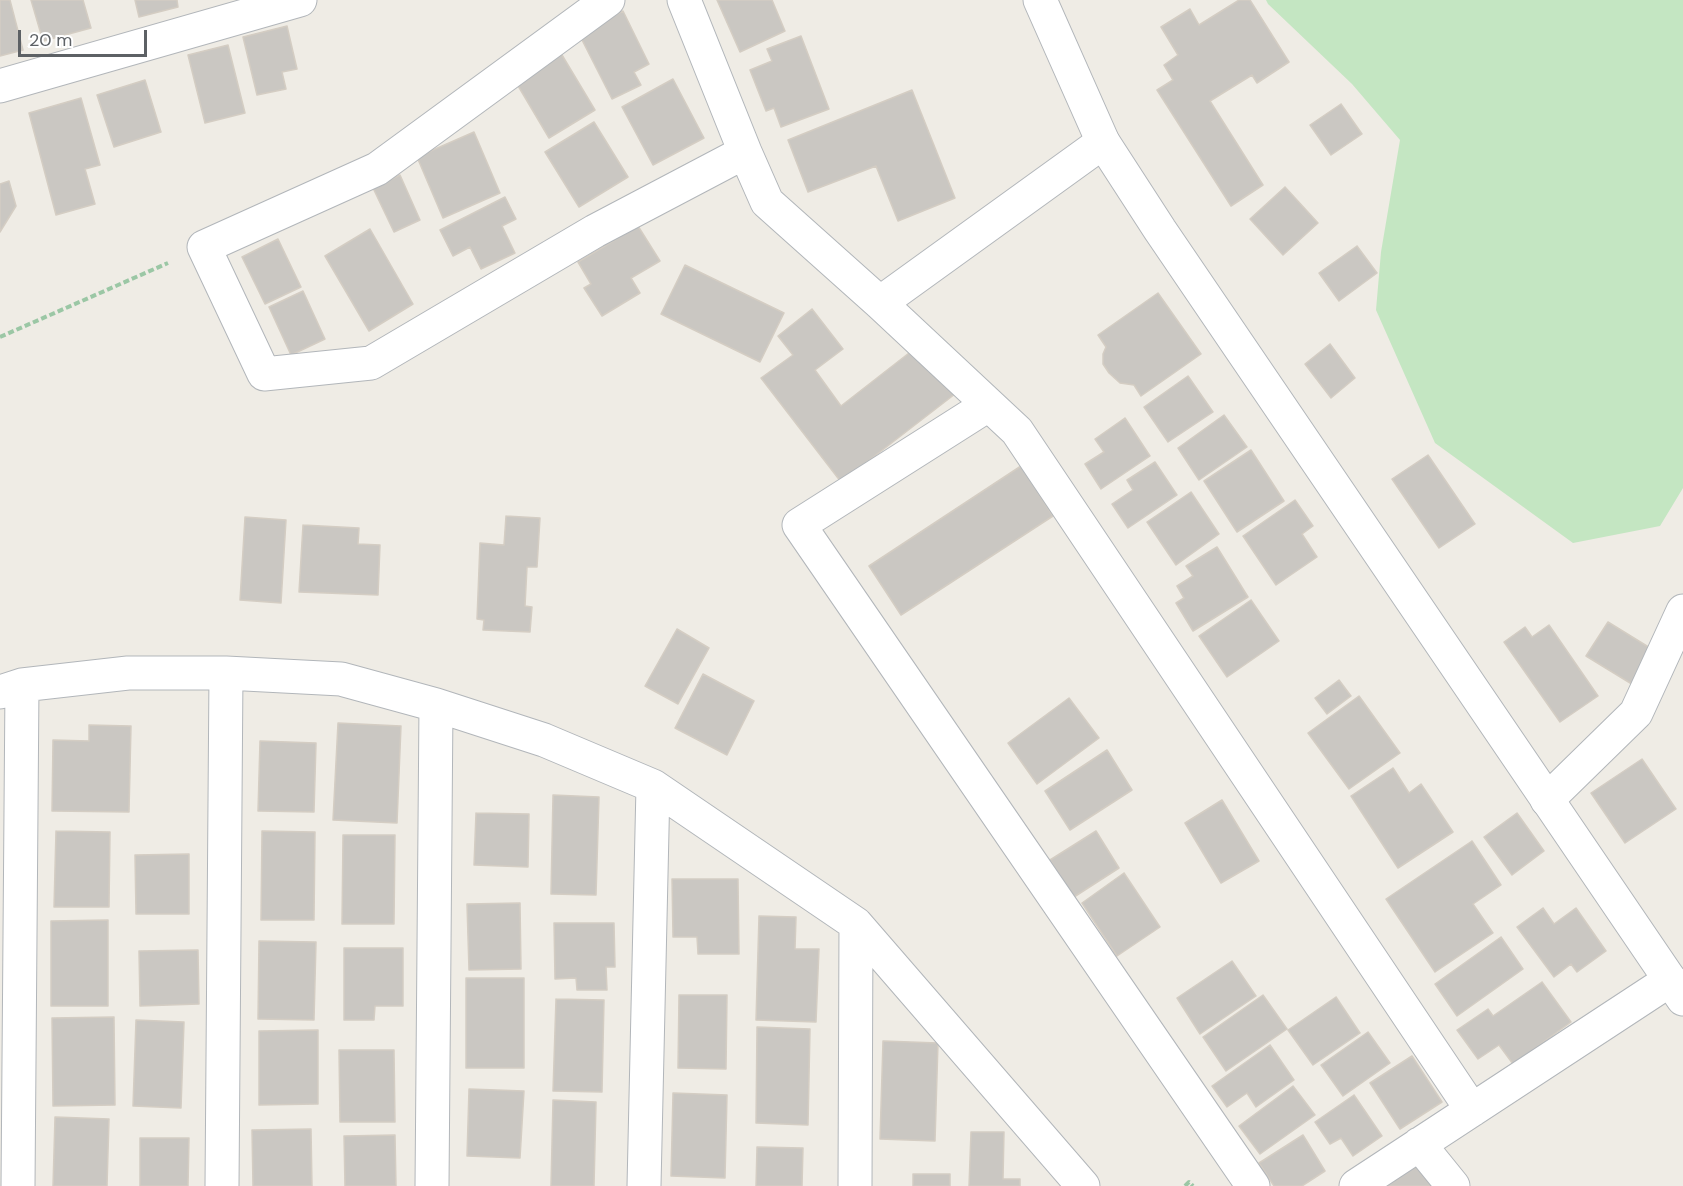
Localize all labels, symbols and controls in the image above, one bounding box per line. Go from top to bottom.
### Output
scale bar [21,18,150,56]
text: 20 m [29,28,72,52]

